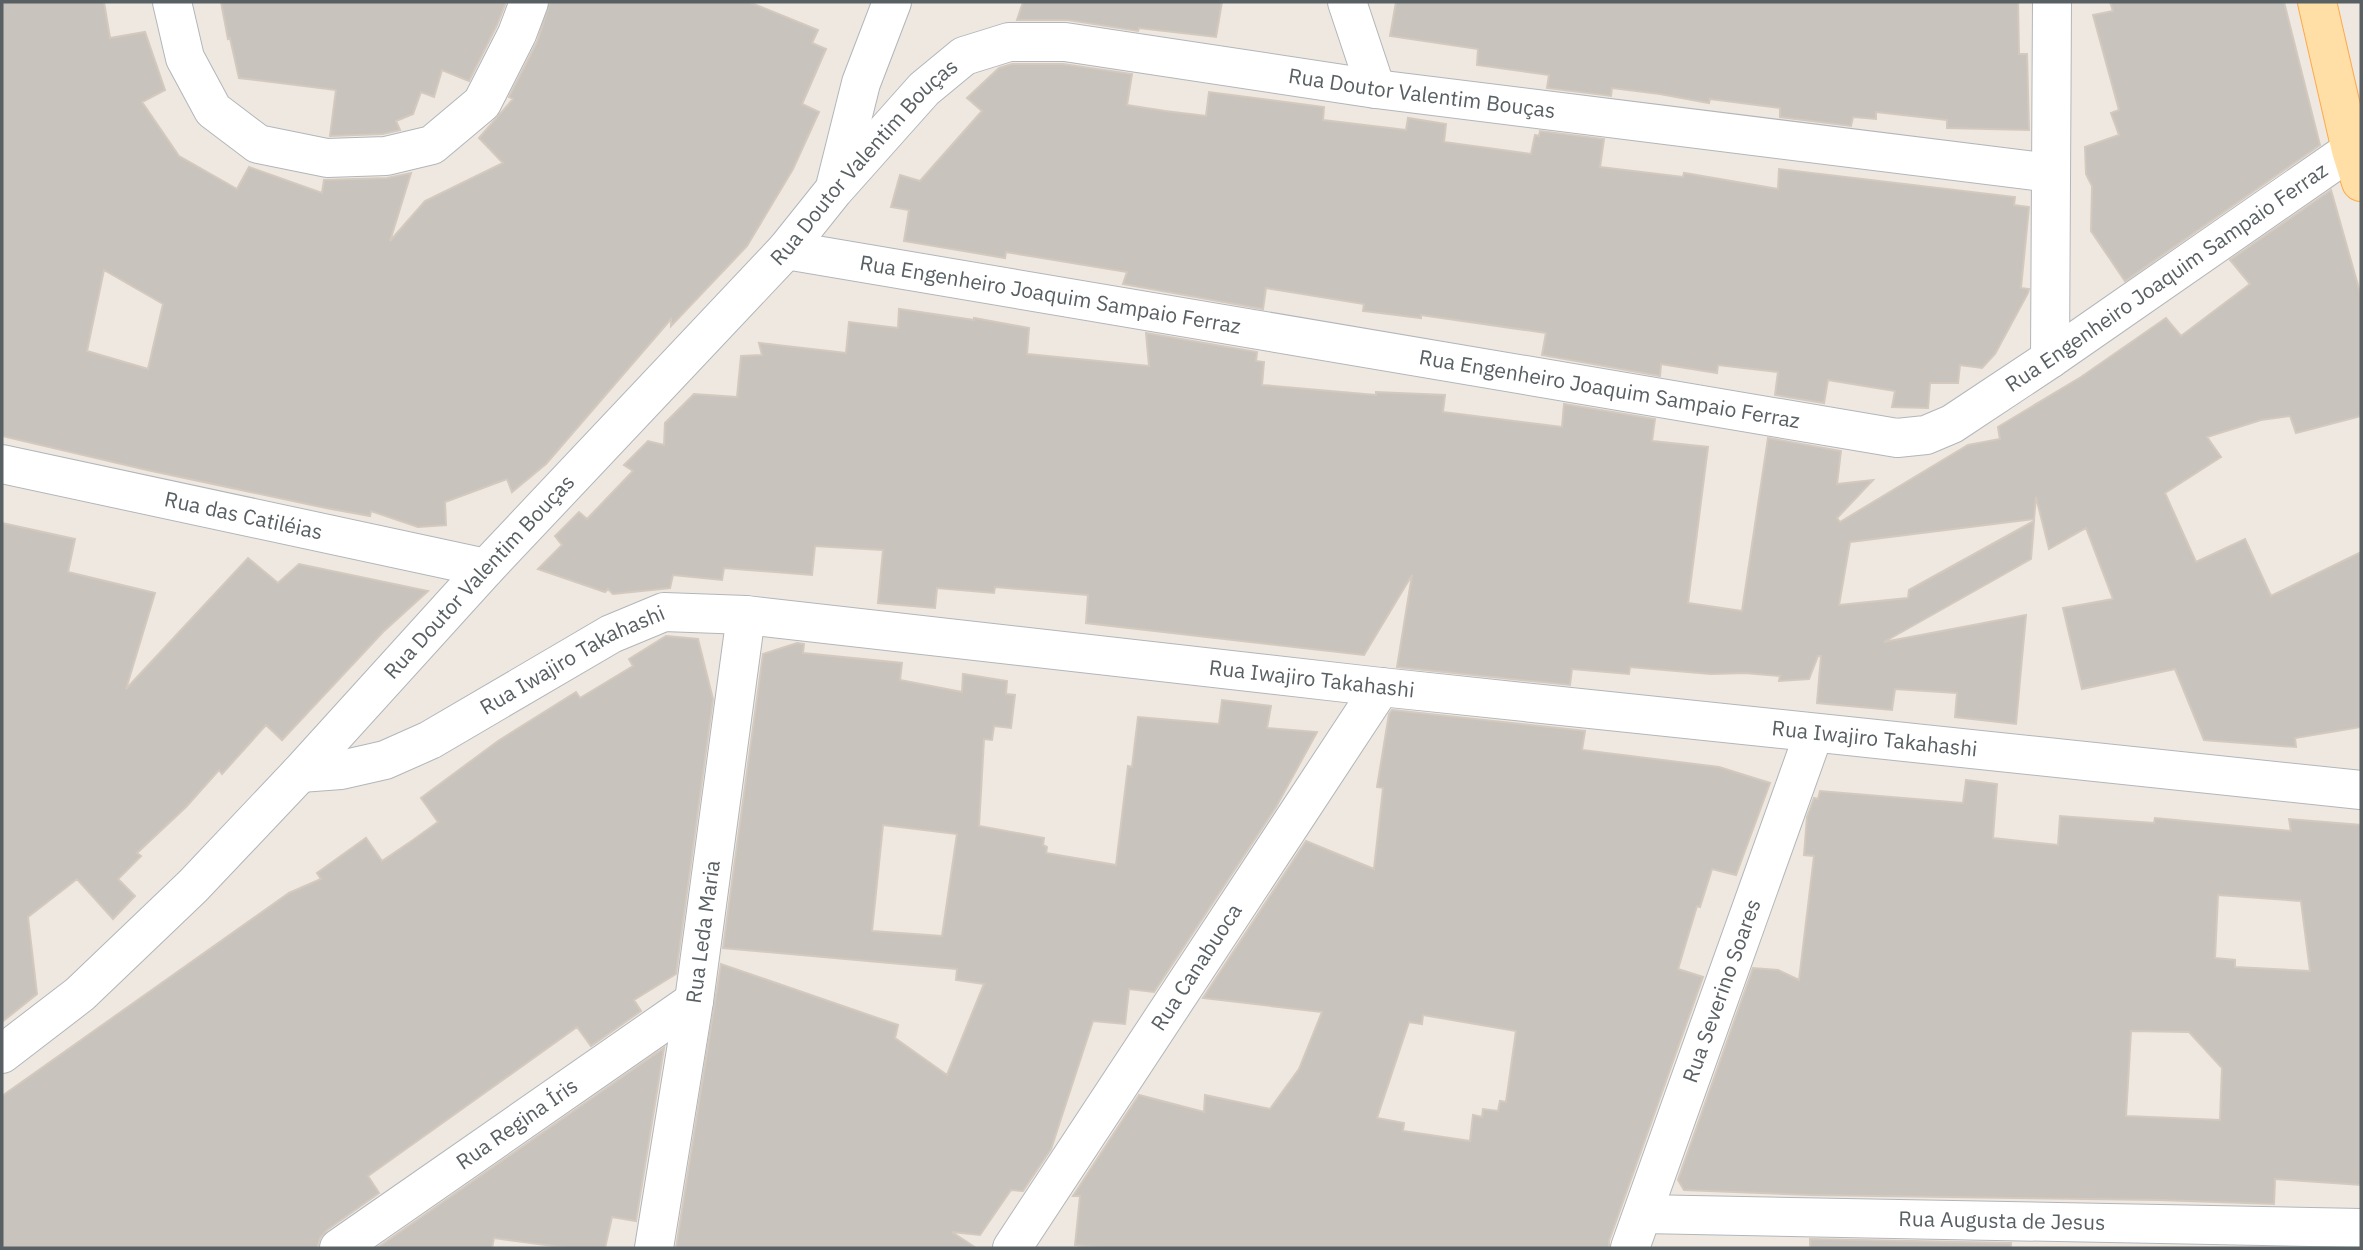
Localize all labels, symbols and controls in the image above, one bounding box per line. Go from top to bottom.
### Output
street label: Rua Doutor Valentim Bouças [764,52,963,271]
street label: Rua Doutor Valentim Bouças [1287,61,1557,124]
street label: Rua Engenheiro Joaquim Sampaio Ferraz [1999,155,2333,398]
street label: Rua Engenheiro Joaquim Sampaio Ferraz [858,248,1243,340]
street label: Rua Engenheiro Joaquim Sampaio Ferraz [1417,342,1802,434]
street label: Rua Doutor Valentim Bouças [377,468,580,685]
street label: Rua das Catiléias [162,484,325,546]
street label: Rua Iwajiro Takahashi [474,598,669,721]
street label: Rua Iwajiro Takahashi [1208,653,1416,703]
street label: Rua Iwajiro Takahashi [1770,713,1979,763]
street label: Rua Leda Maria [679,858,726,1005]
street label: Rua Severino Soares [1675,895,1767,1086]
street label: Rua Canabuoca [1144,898,1248,1036]
street label: Rua Regina Íris [450,1071,583,1175]
street label: Rua Augusta de Jesus [1898,1204,2106,1236]

